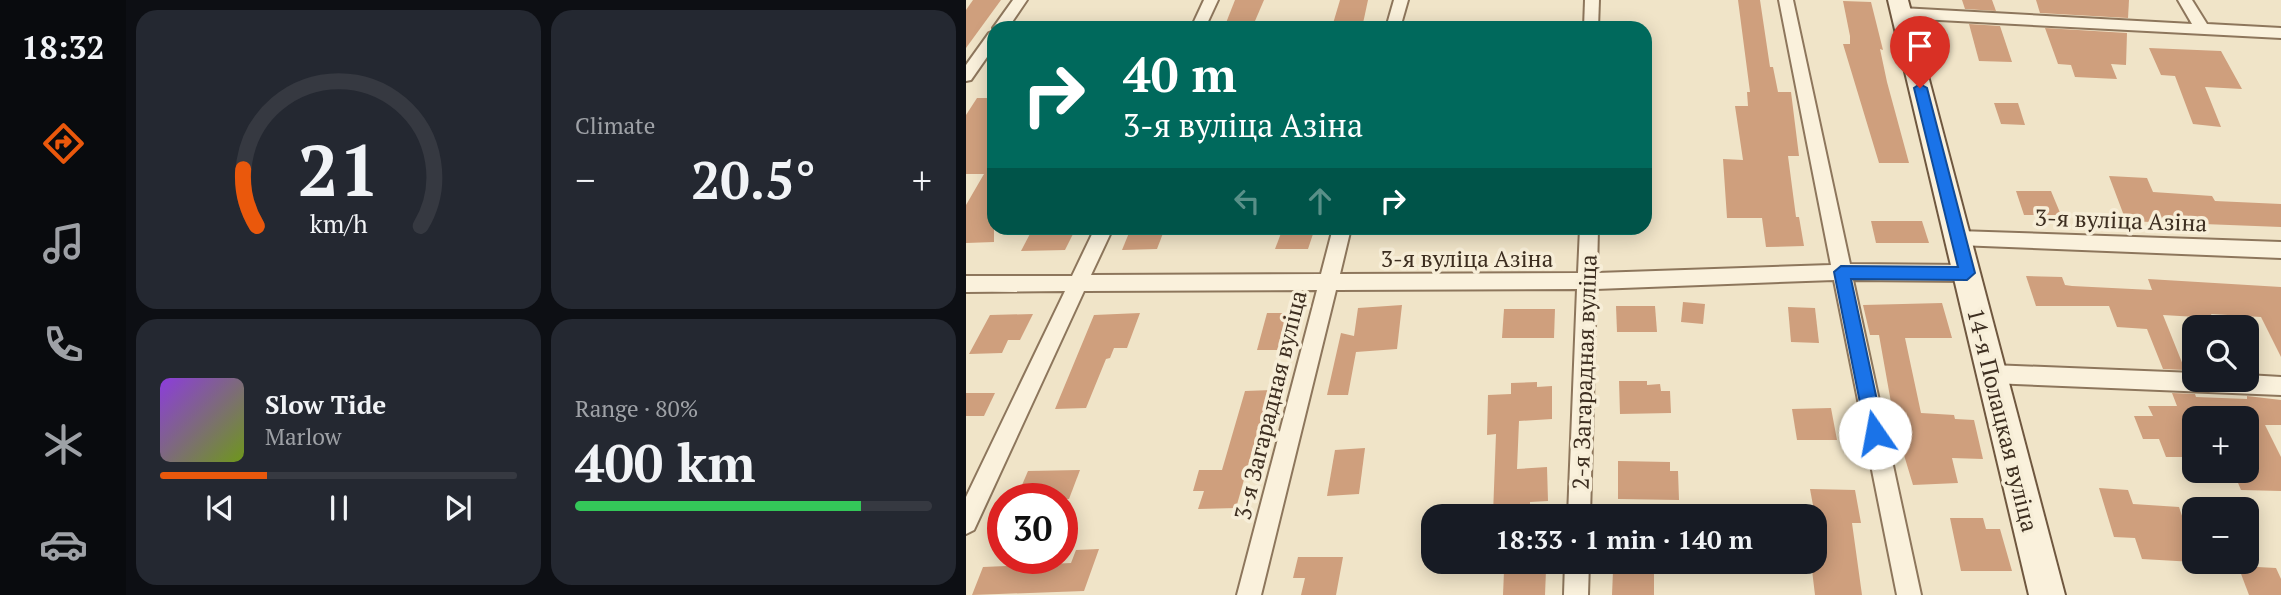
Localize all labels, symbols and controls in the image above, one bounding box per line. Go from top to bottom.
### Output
pin [1890,16,1950,88]
text: 18:32 [21,26,105,68]
icon: arrive [1901,27,1939,65]
text: 40 m [1123,41,1237,106]
icon: right [1008,49,1099,140]
text: 3-я вуліца Азіна [1123,104,1363,146]
text: Climate [575,110,655,141]
icon: directions [39,119,88,168]
text: 21 [297,120,380,217]
text: 20.5° [691,145,816,214]
text: − [575,155,595,205]
text: + [912,155,932,205]
icon: left [1228,182,1266,220]
icon: ahead [1301,182,1339,220]
icon: right [1374,182,1412,220]
street label: 3-я вуліца Азіна [2034,201,2208,239]
text: km/h [310,206,368,239]
icon: music [39,219,88,268]
street label: 3-я вуліца Азіна [1381,243,1554,274]
street label: 2-я Загарадная вуліца [1564,253,1604,490]
street label: 3-я Загарадная вуліца [1226,287,1314,523]
street label: 14-я Полацкая вуліца [1960,305,2046,535]
map controls [2182,315,2259,574]
button: search [2182,315,2259,392]
icon: phone [39,320,88,369]
text: Slow Tide [265,387,386,421]
text: Range · 80% [575,393,698,424]
position arrow [1838,396,1912,470]
button: + [2182,406,2259,483]
icon: climate [39,420,88,469]
text: Marlow [265,421,342,452]
text: 400 km [575,428,756,497]
speed limit sign: 30 [987,483,1078,574]
icon: previous [201,489,239,527]
icon: pause [320,489,358,527]
icon: next [439,489,477,527]
button: − [2182,497,2259,574]
icon: car [39,520,88,569]
text: 18:33 · 1 min · 140 m [1495,522,1753,556]

